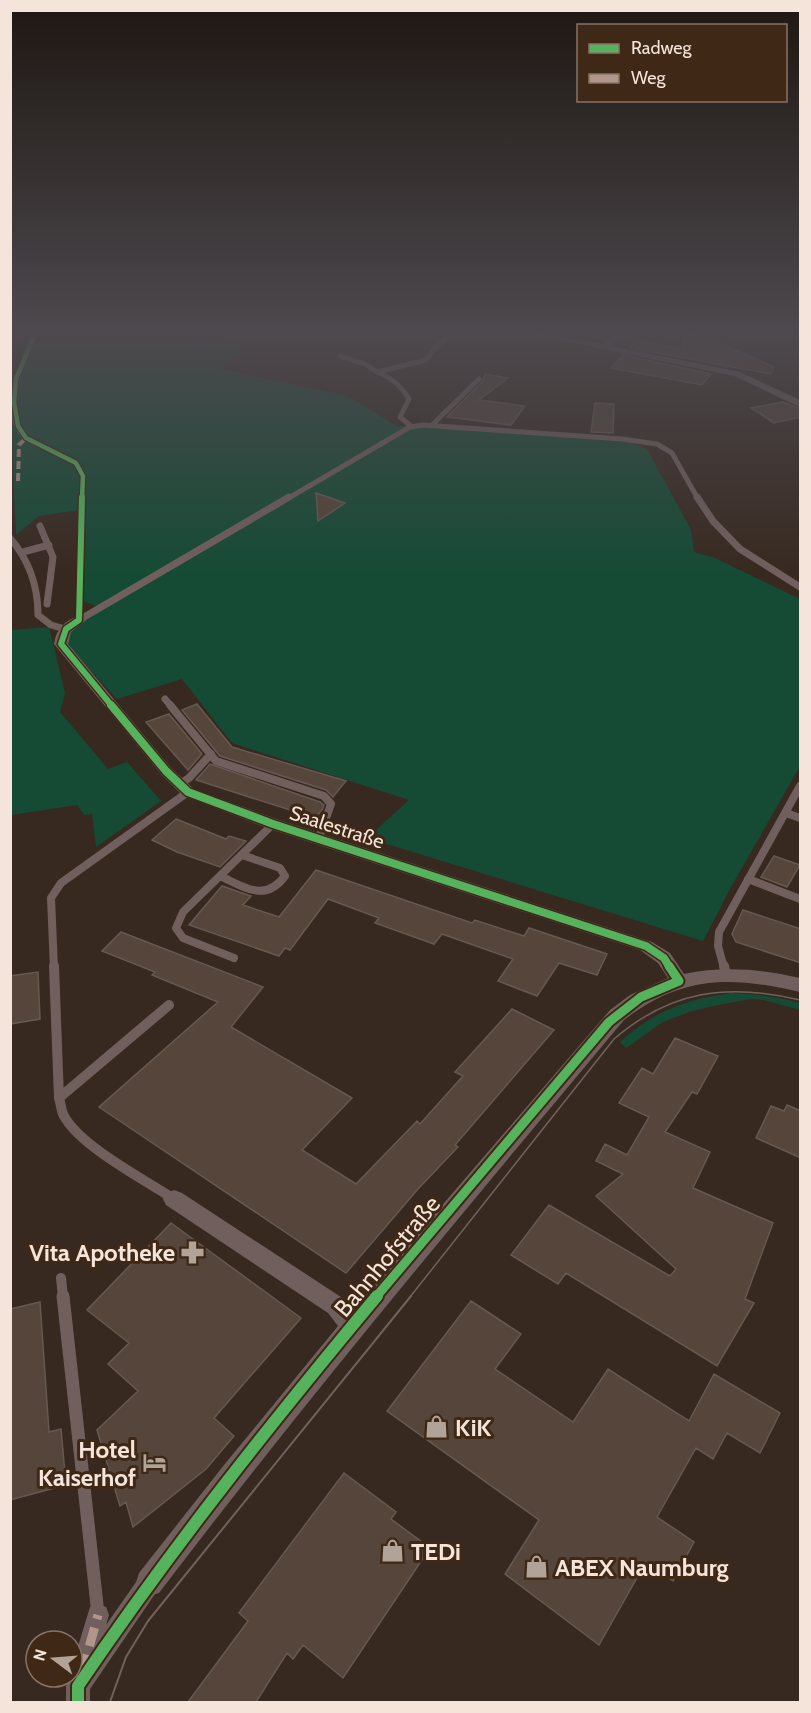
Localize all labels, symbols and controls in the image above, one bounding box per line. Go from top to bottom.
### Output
legend [577,24,787,102]
text: Radweg [631,37,693,59]
text: Weg [631,67,667,89]
street label: Saalestraße [287,800,387,854]
street label: Bahnhofstraße [328,1190,446,1322]
place label: Vita Apotheke [29,1238,175,1267]
pharmacy icon: Vita Apotheke [180,1239,206,1265]
place label: KiK [455,1413,491,1442]
shop icon: KiK [424,1414,450,1440]
place label: Hotel Kaiserhof [38,1435,136,1492]
hotel icon: Hotel Kaiserhof [141,1450,167,1476]
place label: TEDi [411,1537,461,1566]
shop icon: TEDi [380,1538,406,1564]
place label: ABEX Naumburg [555,1553,729,1582]
shop icon: ABEX Naumburg [524,1554,550,1580]
north arrow [24,1629,84,1689]
text: N [29,1647,51,1663]

